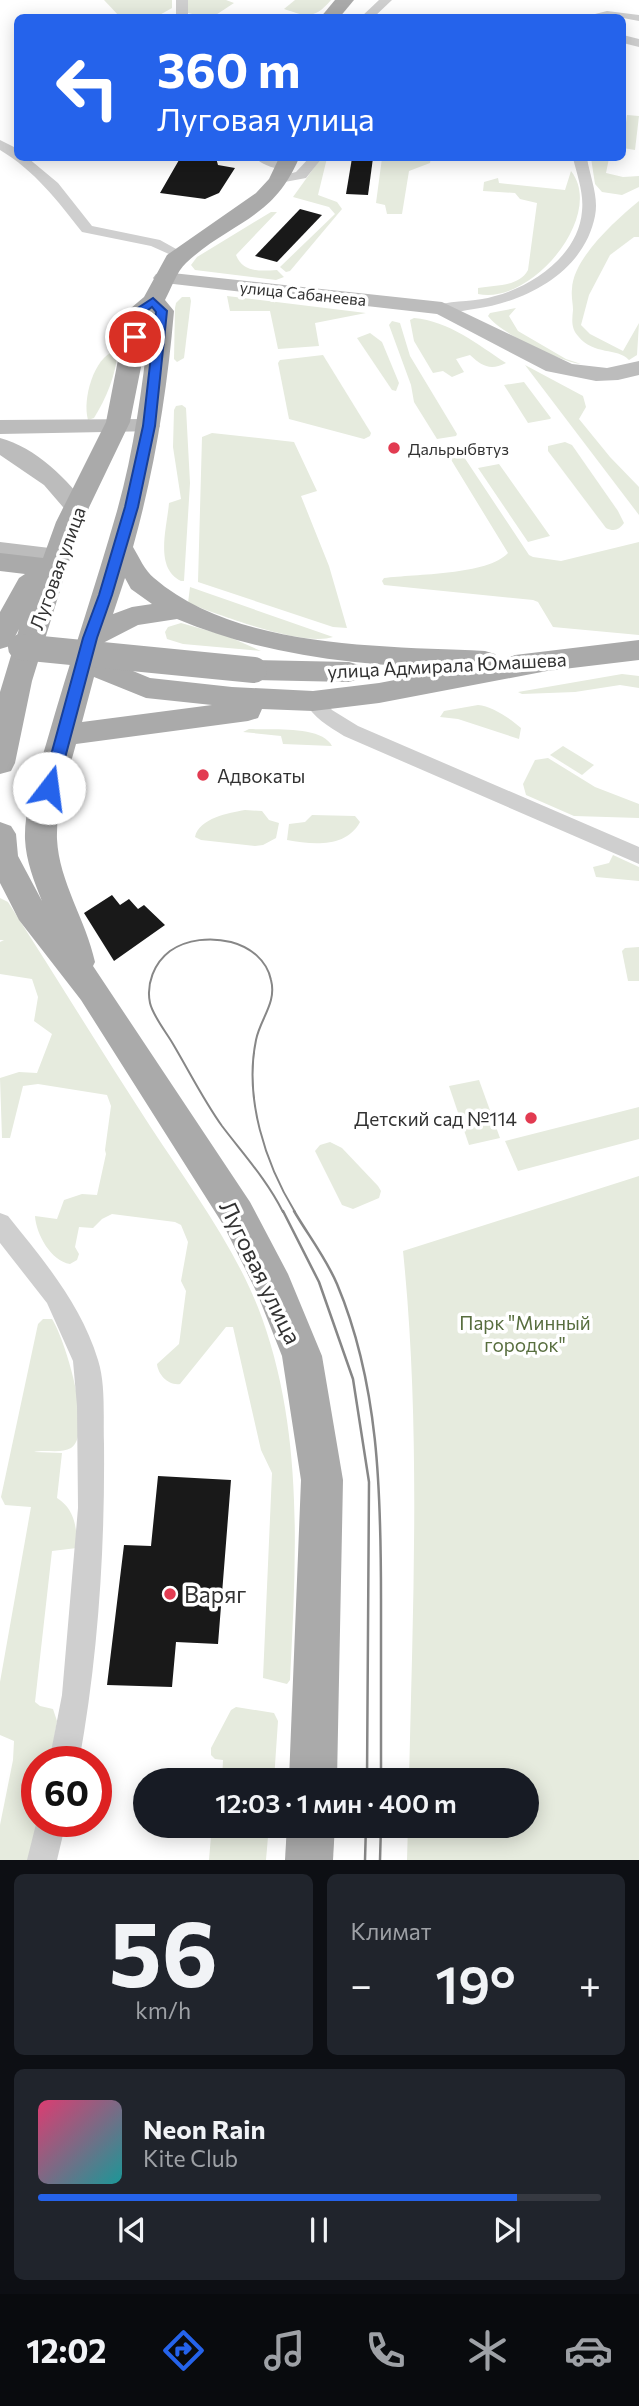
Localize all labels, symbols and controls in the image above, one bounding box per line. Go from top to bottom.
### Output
text: 360 m [157,38,300,98]
icon: left [42,42,133,133]
text: Луговая улица [157,98,375,138]
street label: улица Сабанеева [239,277,367,309]
pin [105,307,165,367]
icon: arrive [116,318,154,356]
place label: Дальрыбвтуз [408,439,509,458]
marker: Дальрыбвтуз [386,440,402,456]
street label: Луговая улица [24,503,90,633]
street label: улица Адмирала Юмашева [327,647,567,683]
position arrow [12,751,86,825]
place label: Адвокаты [217,764,305,787]
marker: Адвокаты [195,767,211,783]
place label: Детский сад №114 [354,1107,517,1130]
marker: Детский сад №114 [523,1110,539,1126]
street label: Луговая улица [214,1196,308,1348]
park label: Парк "Минный городок" [459,1311,591,1356]
place label: Варяг [184,1580,246,1608]
marker: Варяг [162,1586,178,1602]
speed limit sign: 60 [21,1746,112,1837]
text: 12:03 · 1 мин · 400 m [215,1787,457,1818]
text: 56 [109,1894,218,2006]
text: Климат [351,1917,432,1945]
text: 19° [435,1951,516,2015]
text: − [351,1960,372,2007]
text: + [579,1960,601,2007]
text: km/h [135,1996,191,2024]
text: Neon Rain [143,2113,266,2144]
text: Kite Club [143,2144,238,2172]
icon: previous [113,2211,151,2249]
icon: pause [300,2211,338,2249]
icon: next [488,2211,526,2249]
icon: directions [159,2326,208,2375]
icon: music [260,2326,309,2375]
icon: phone [361,2326,410,2375]
icon: climate [463,2326,512,2375]
icon: car [564,2326,613,2375]
text: 12:02 [26,2330,107,2370]

